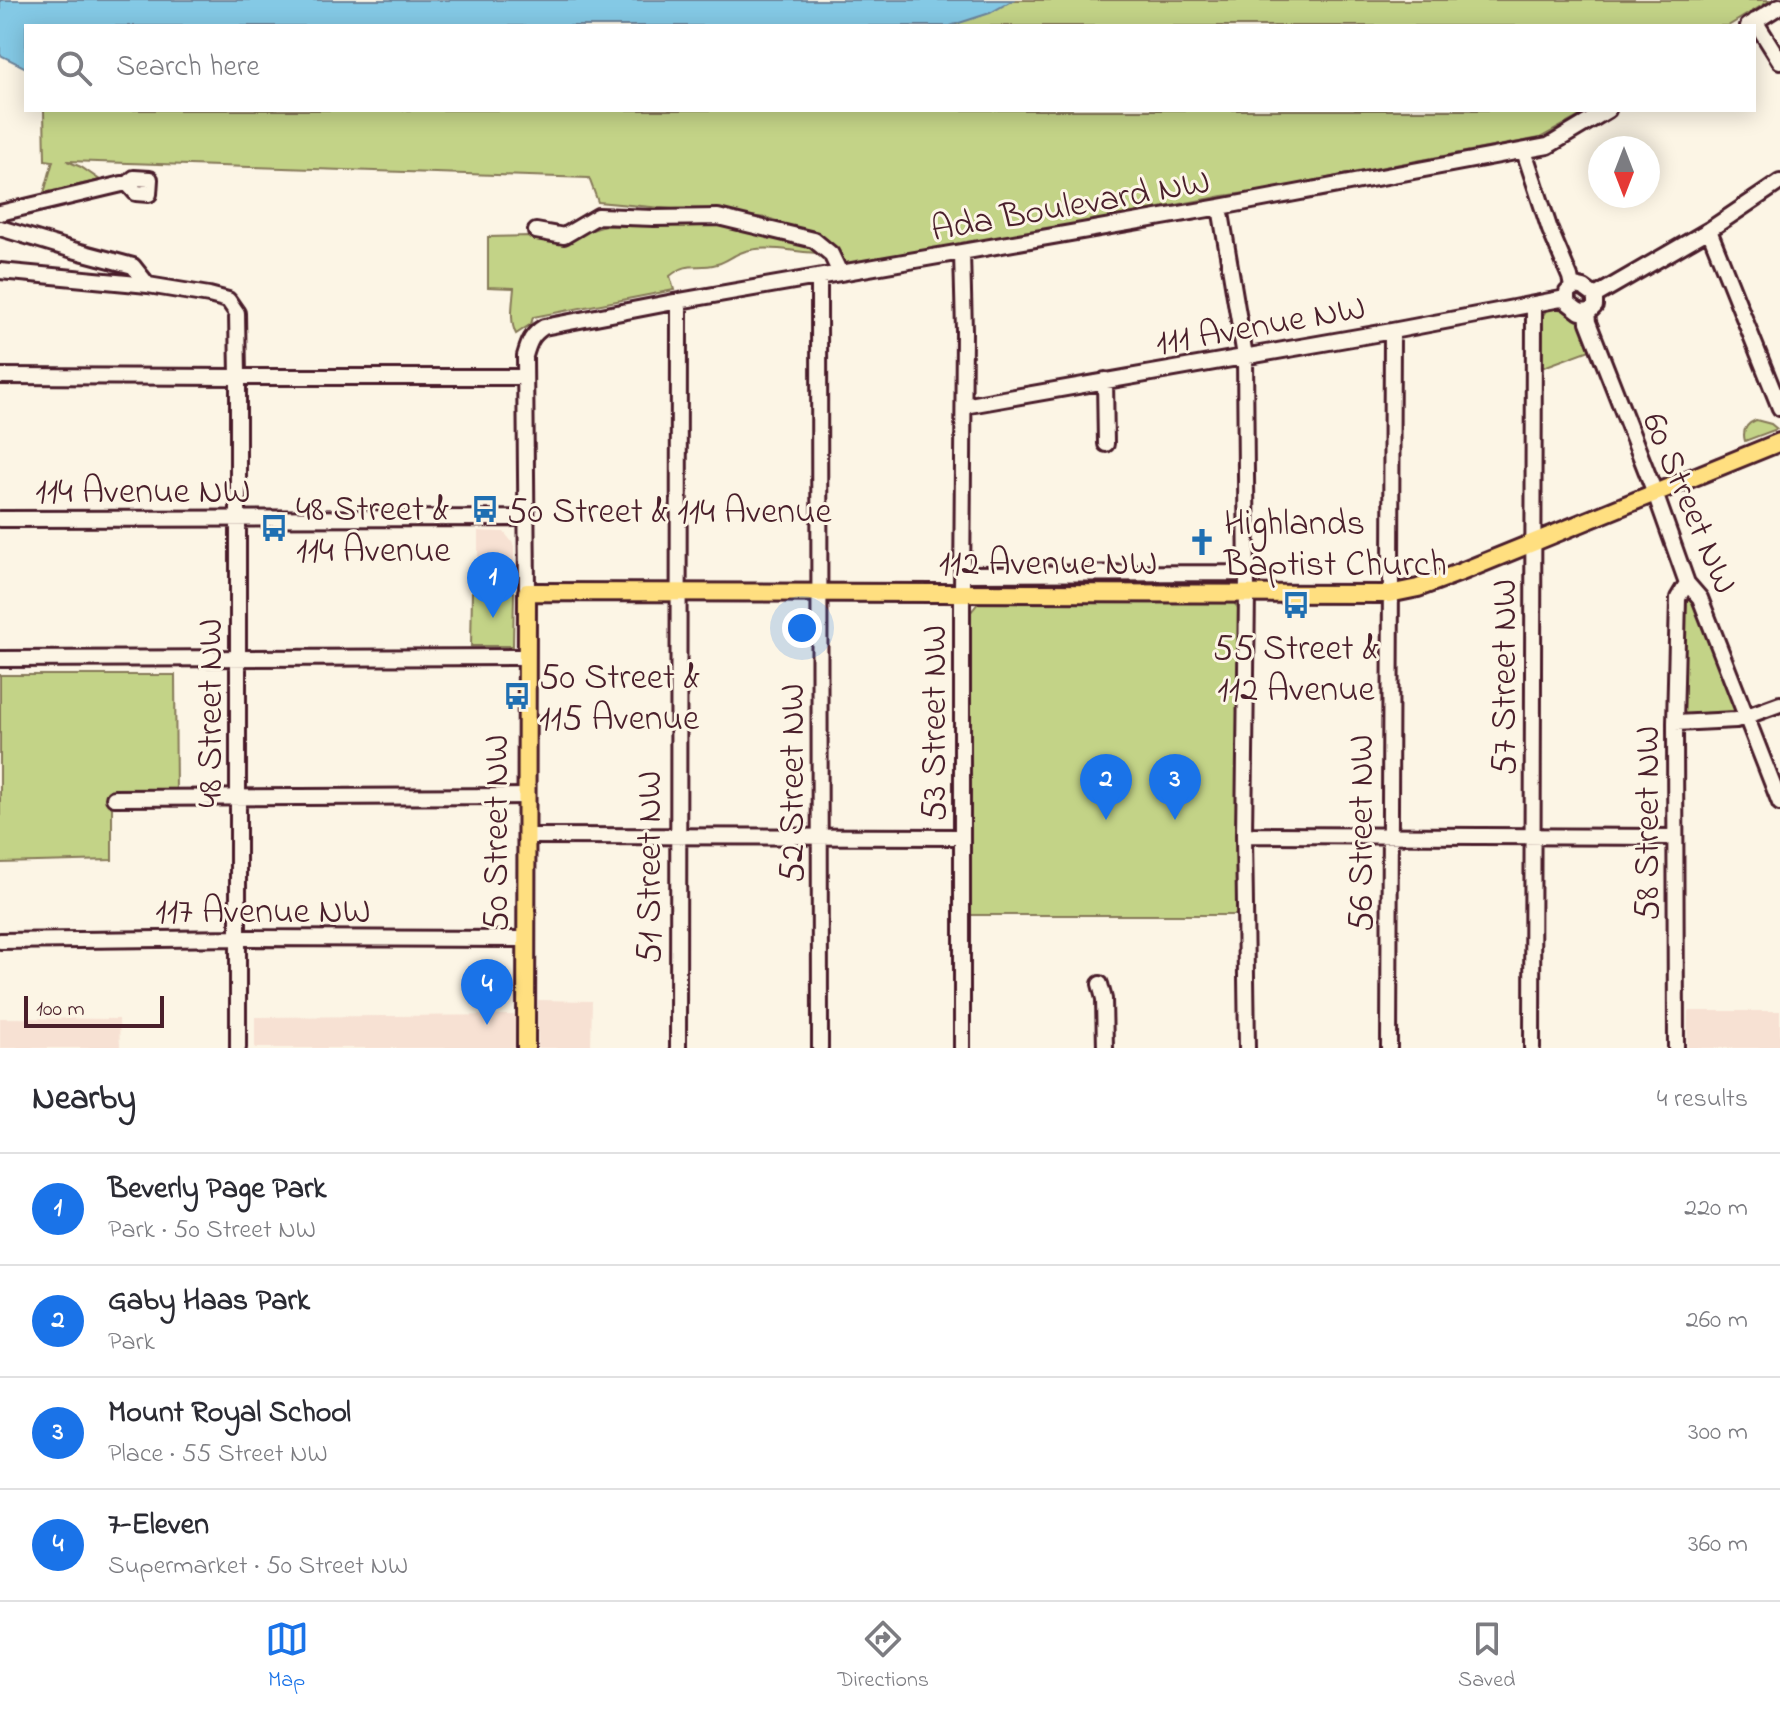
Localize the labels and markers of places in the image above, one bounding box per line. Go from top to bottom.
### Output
place label: 48 Street & 114 Avenue [296,485,451,579]
place label: 50 Street & 114 Avenue [507,487,833,540]
bus stop icon: 50 Street & 114 Avenue [470,494,500,524]
place label: Highlands Baptist Church [1223,499,1447,593]
bus stop icon: 48 Street & 114 Avenue [259,513,289,543]
church icon: Highlands Baptist Church [1187,527,1217,557]
pin: 1 [467,552,519,618]
bus stop icon: 55 Street & 112 Avenue [1281,590,1311,620]
place label: 55 Street & 112 Avenue [1213,624,1379,718]
place label: 50 Street & 115 Avenue [539,653,700,747]
bus stop icon: 50 Street & 115 Avenue [502,681,532,711]
pin: 2 [1080,754,1132,820]
pin: 3 [1149,754,1201,820]
pin: 4 [461,959,513,1025]

